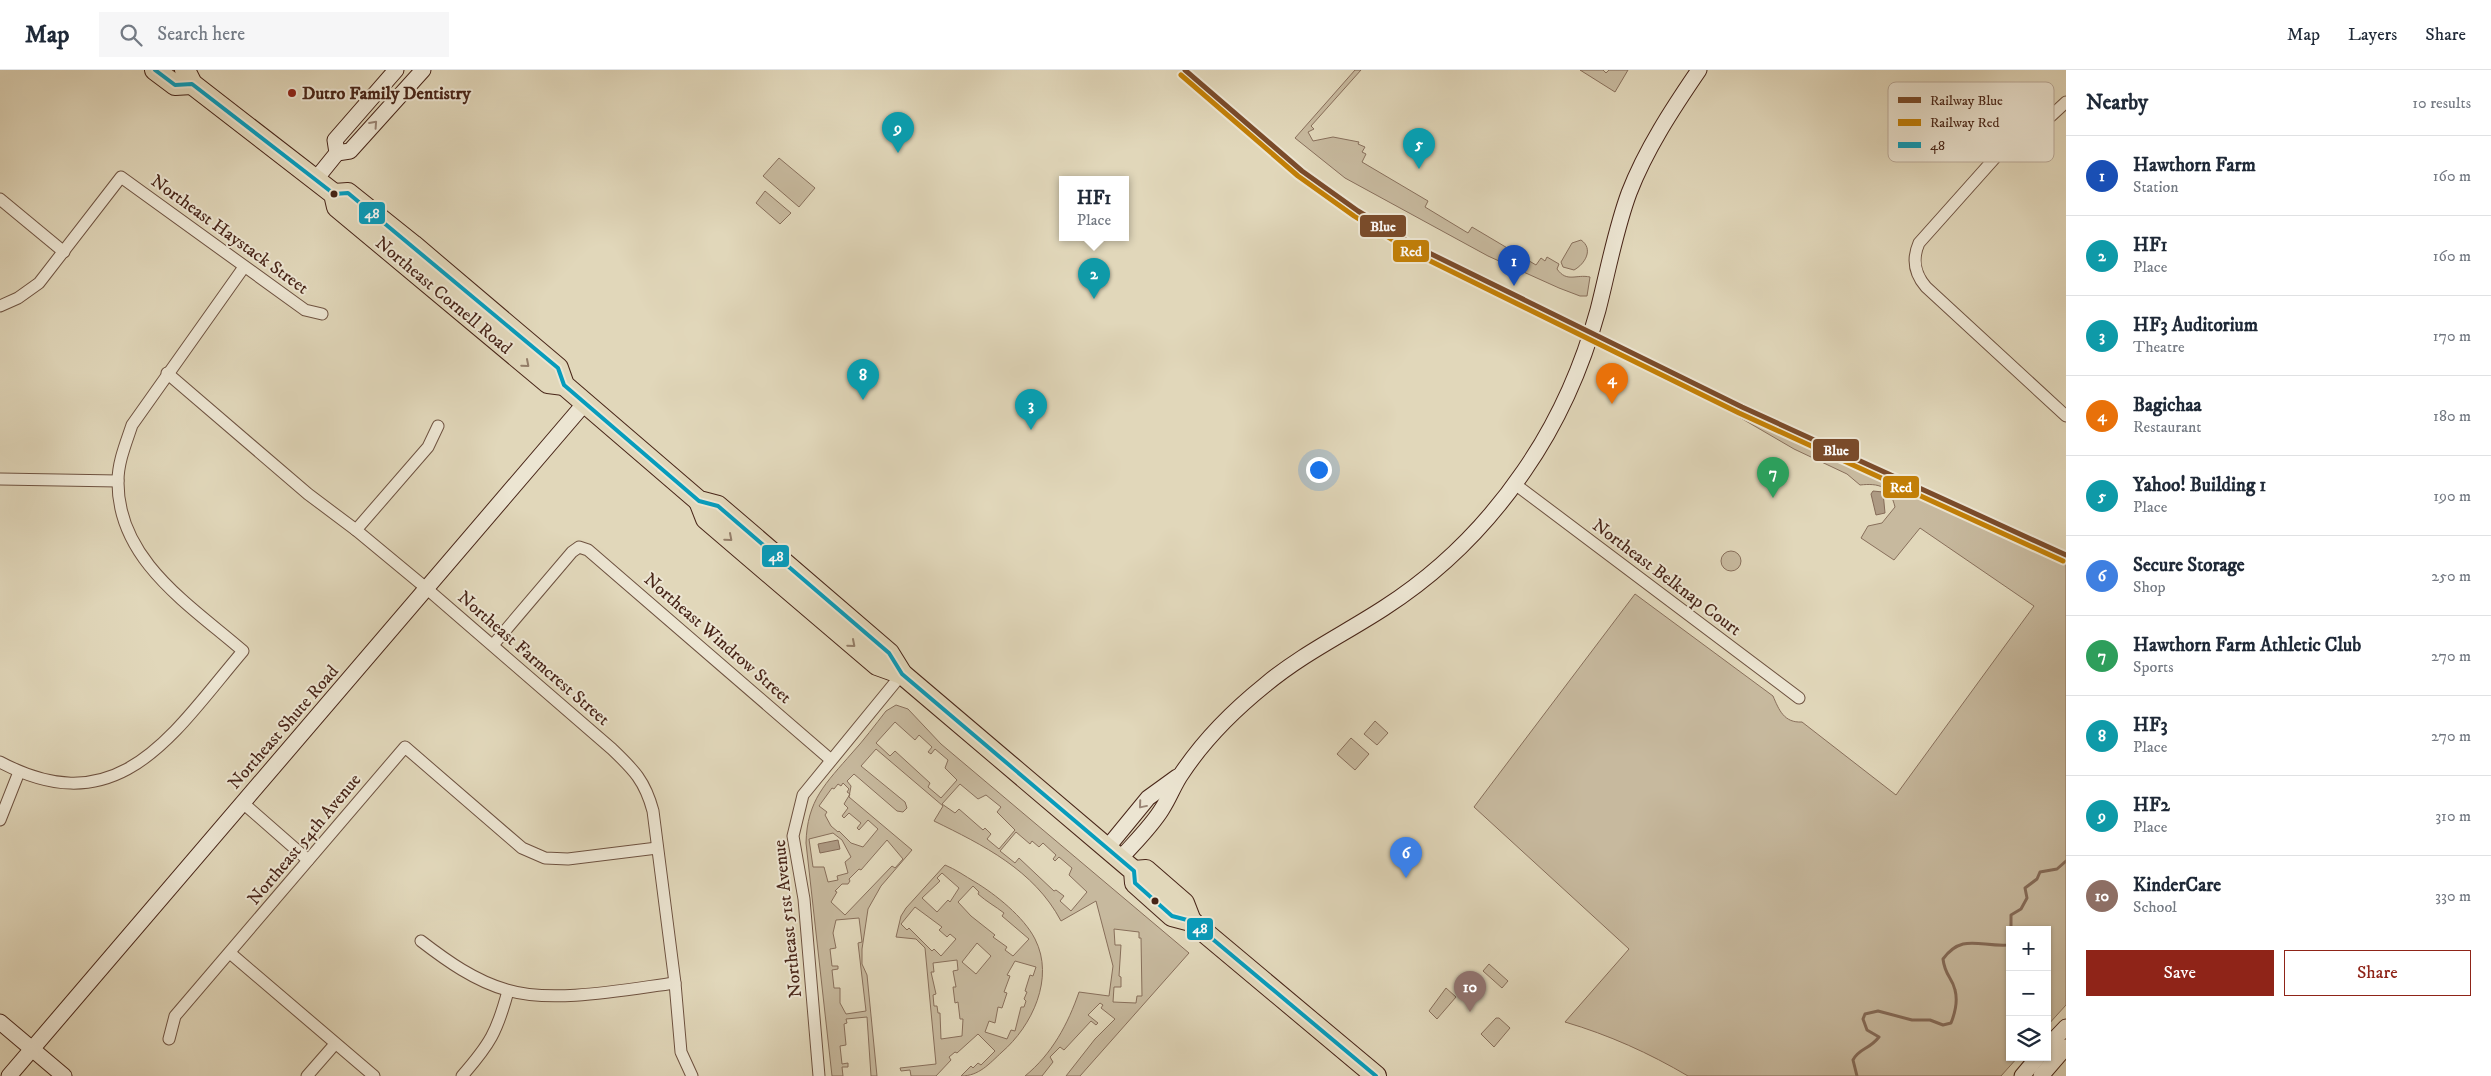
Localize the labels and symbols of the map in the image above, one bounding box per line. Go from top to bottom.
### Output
legend [1888,82,2054,162]
place label: Dutro Family Dentistry [302,83,471,105]
marker: Dutro Family Dentistry [286,87,298,99]
text: Railway Blue [1930,92,2003,110]
pin: 9 [882,112,914,153]
text: Railway Red [1930,114,1999,132]
one-way arrow [368,121,377,130]
pin: 5 [1403,128,1435,169]
text: 48 [1930,137,1945,155]
street label: Northeast Haystack Street [146,170,313,300]
unlabelled marker [329,189,339,199]
line badge: 48 [358,201,386,225]
text: 48 [363,205,380,223]
line badge: Blue [1359,214,1407,238]
text: Blue [1370,218,1396,236]
street label: Northeast Cornell Road [370,232,516,359]
line badge: Red [1392,239,1430,263]
text: Red [1400,243,1423,261]
pin: 1 [1498,245,1530,286]
pin: 2 [1078,258,1110,299]
one-way arrow [520,358,529,367]
pin: 8 [847,359,879,400]
pin: 4 [1596,363,1628,404]
pin: 3 [1015,389,1047,430]
line badge: Blue [1812,438,1860,462]
text: Blue [1823,442,1849,460]
your location [1306,457,1332,483]
pin: 7 [1757,457,1789,498]
line badge: Red [1882,475,1920,499]
text: Red [1890,479,1913,497]
street label: Northeast Belknap Court [1588,515,1745,641]
one-way arrow [723,532,732,541]
line badge: 48 [761,544,790,568]
text: 48 [767,548,784,566]
street label: Northeast Windrow Street [639,569,796,709]
street label: Northeast Farmcrest Street [453,587,614,731]
one-way arrow [846,638,855,647]
street label: Northeast Shute Road [224,661,344,794]
street label: Northeast 54th Avenue [243,769,366,910]
one-way arrow [1140,799,1148,808]
pin: 6 [1390,837,1422,878]
street label: Northeast 51st Avenue [769,839,807,999]
unlabelled marker [1150,896,1160,906]
line badge: 48 [1186,917,1214,941]
text: 48 [1191,920,1208,938]
pin: 10 [1454,971,1486,1012]

